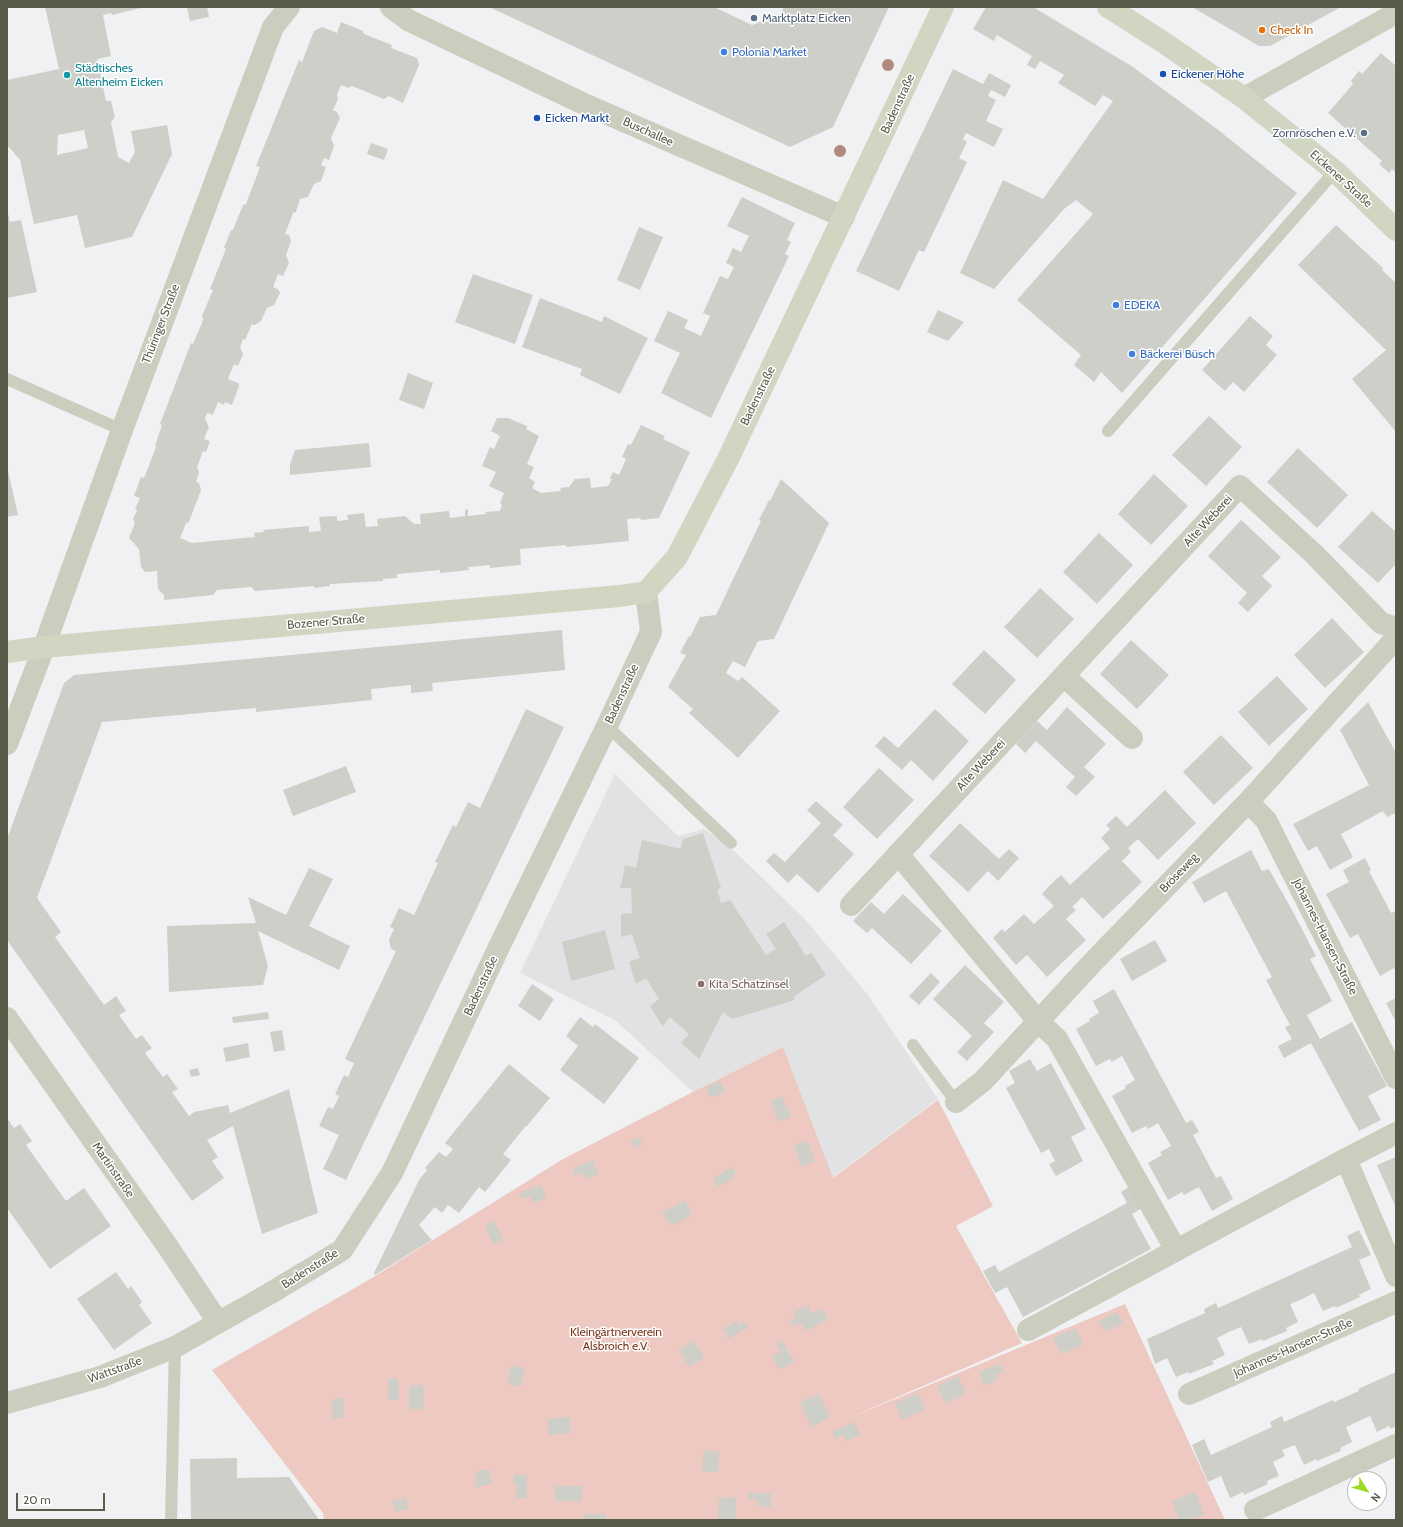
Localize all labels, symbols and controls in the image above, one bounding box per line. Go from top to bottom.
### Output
place label: Marktplatz Eicken [762,11,851,25]
marker: Marktplatz Eicken [749,13,759,23]
place label: Check In [1270,23,1313,37]
marker: Check In [1257,25,1267,35]
place label: Polonia Market [732,45,807,59]
marker: Polonia Market [719,47,729,57]
place label: Städtisches Altenheim Eicken [75,61,163,89]
place label: Eickener Höhe [1171,67,1244,81]
marker: Eickener Höhe [1158,69,1168,79]
marker: Städtisches Altenheim Eicken [62,70,72,80]
street label: Badenstraße [878,72,918,136]
place label: Eicken Markt [545,111,609,125]
marker: Eicken Markt [532,113,542,123]
street label: Buschallee [620,114,676,150]
place label: Zornröschen e.V. [1273,126,1356,140]
marker: Zornröschen e.V. [1359,128,1369,138]
street label: Eickener Straße [1307,147,1375,211]
street label: Thüringer Straße [139,282,183,366]
place label: EDEKA [1124,298,1160,312]
marker: EDEKA [1111,300,1121,310]
place label: Bäckerei Büsch [1140,347,1215,361]
marker: Bäckerei Büsch [1127,349,1137,359]
street label: Badenstraße [738,364,778,428]
street label: Alte Weberei [1181,492,1235,550]
street label: Bozener Straße [287,611,365,633]
street label: Badenstraße [602,662,642,726]
street label: Alte Weberei [954,736,1008,794]
street label: Bröseweg [1157,850,1201,896]
street label: Johannes-Hansen-Straße [1289,877,1361,997]
street label: Badenstraße [461,954,501,1018]
place label: Kita Schatzinsel [709,977,789,991]
marker: Kita Schatzinsel [696,979,706,989]
street label: Martinstraße [89,1140,137,1200]
street label: Badenstraße [279,1246,341,1292]
street label: Johannes-Hansen-Straße [1231,1315,1355,1381]
park label: Kleingärtnerverein Alsbroich e.V. [570,1325,662,1353]
street label: Wattstraße [86,1354,144,1386]
north arrow [1347,1471,1387,1511]
scale bar [18,1485,107,1511]
text: N [1368,1490,1384,1505]
text: 20 m [23,1492,51,1507]

